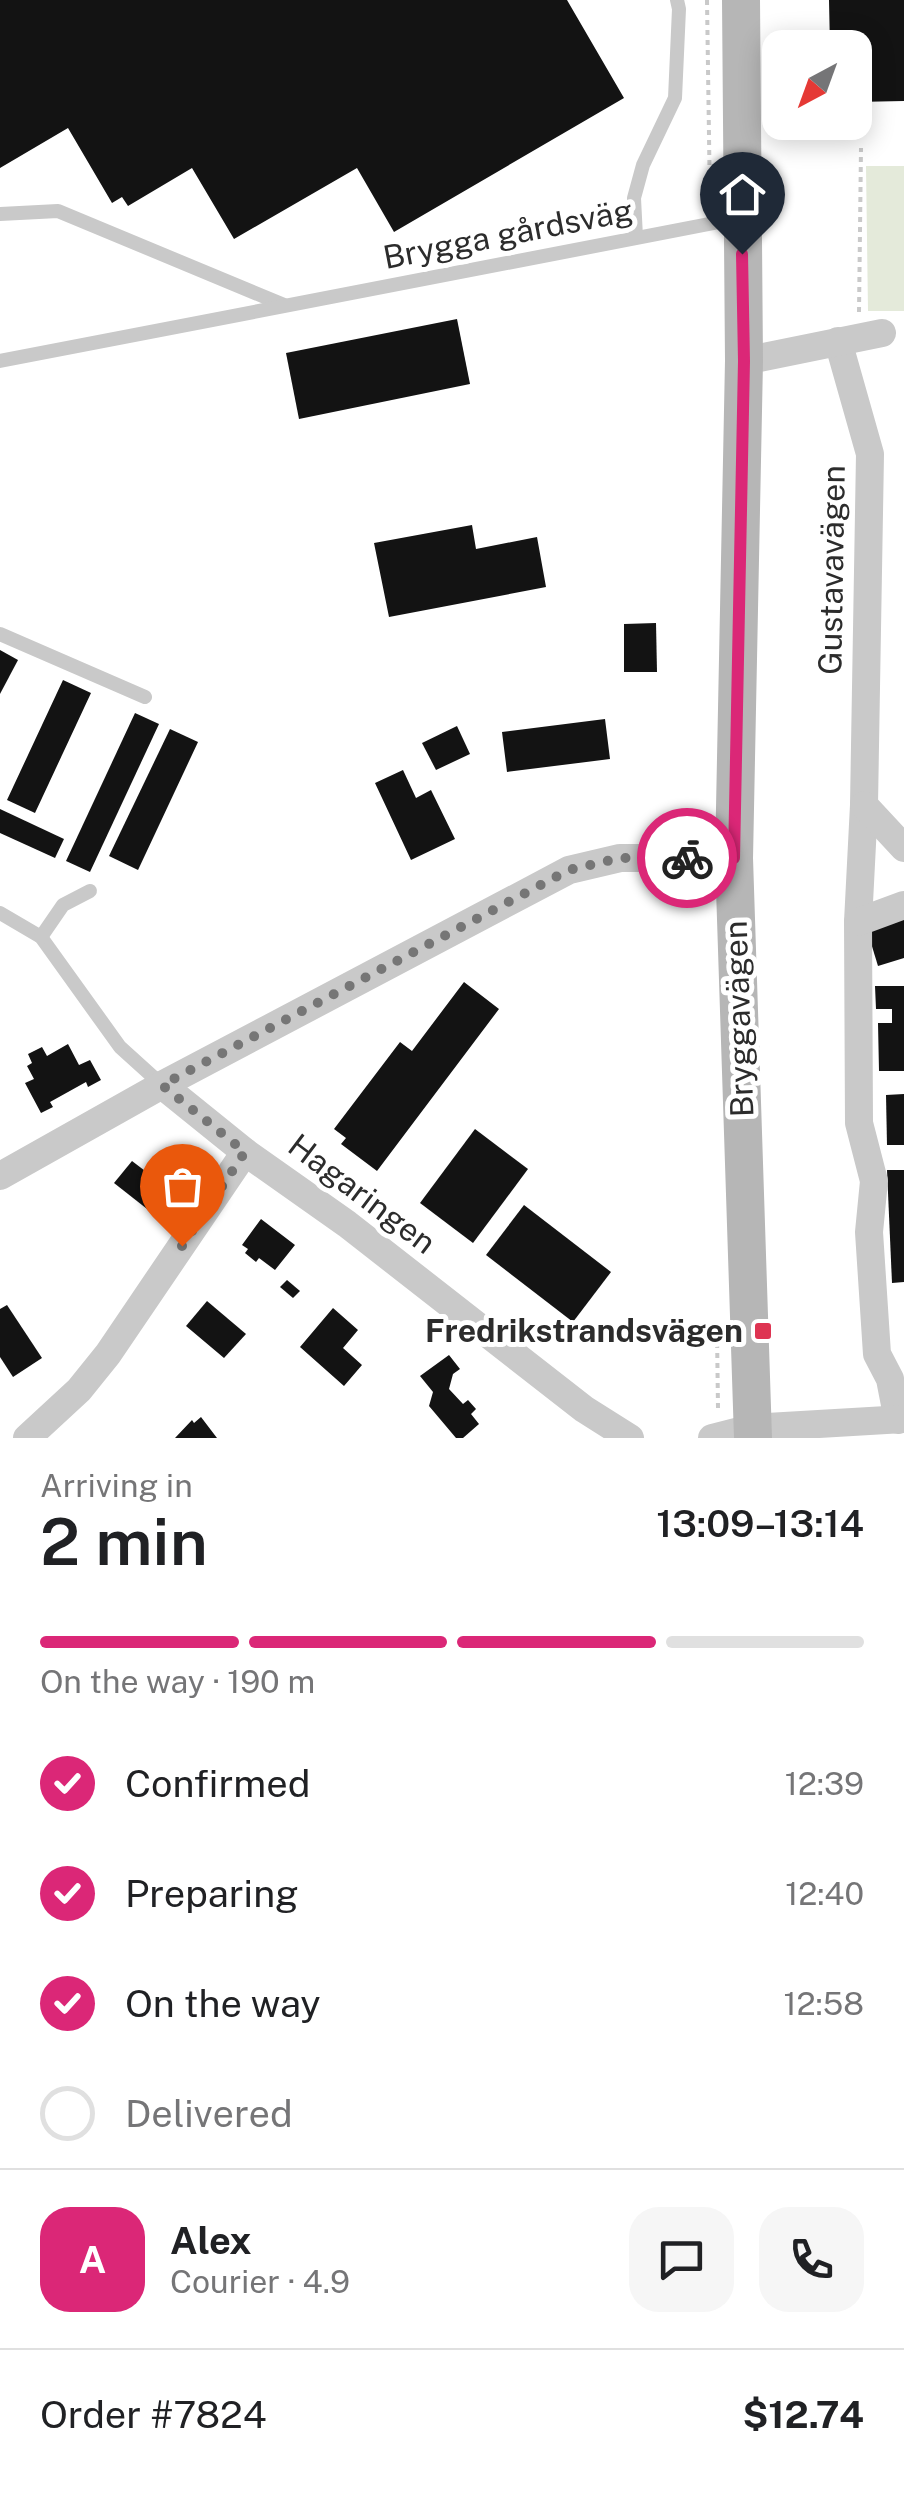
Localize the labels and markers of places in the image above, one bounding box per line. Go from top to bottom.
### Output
pin [700,152,785,255]
pin [140,1144,225,1247]
place label: Fredrikstrandsvägen [425,1312,743,1349]
marker: Fredrikstrandsvägen [752,1320,774,1342]

